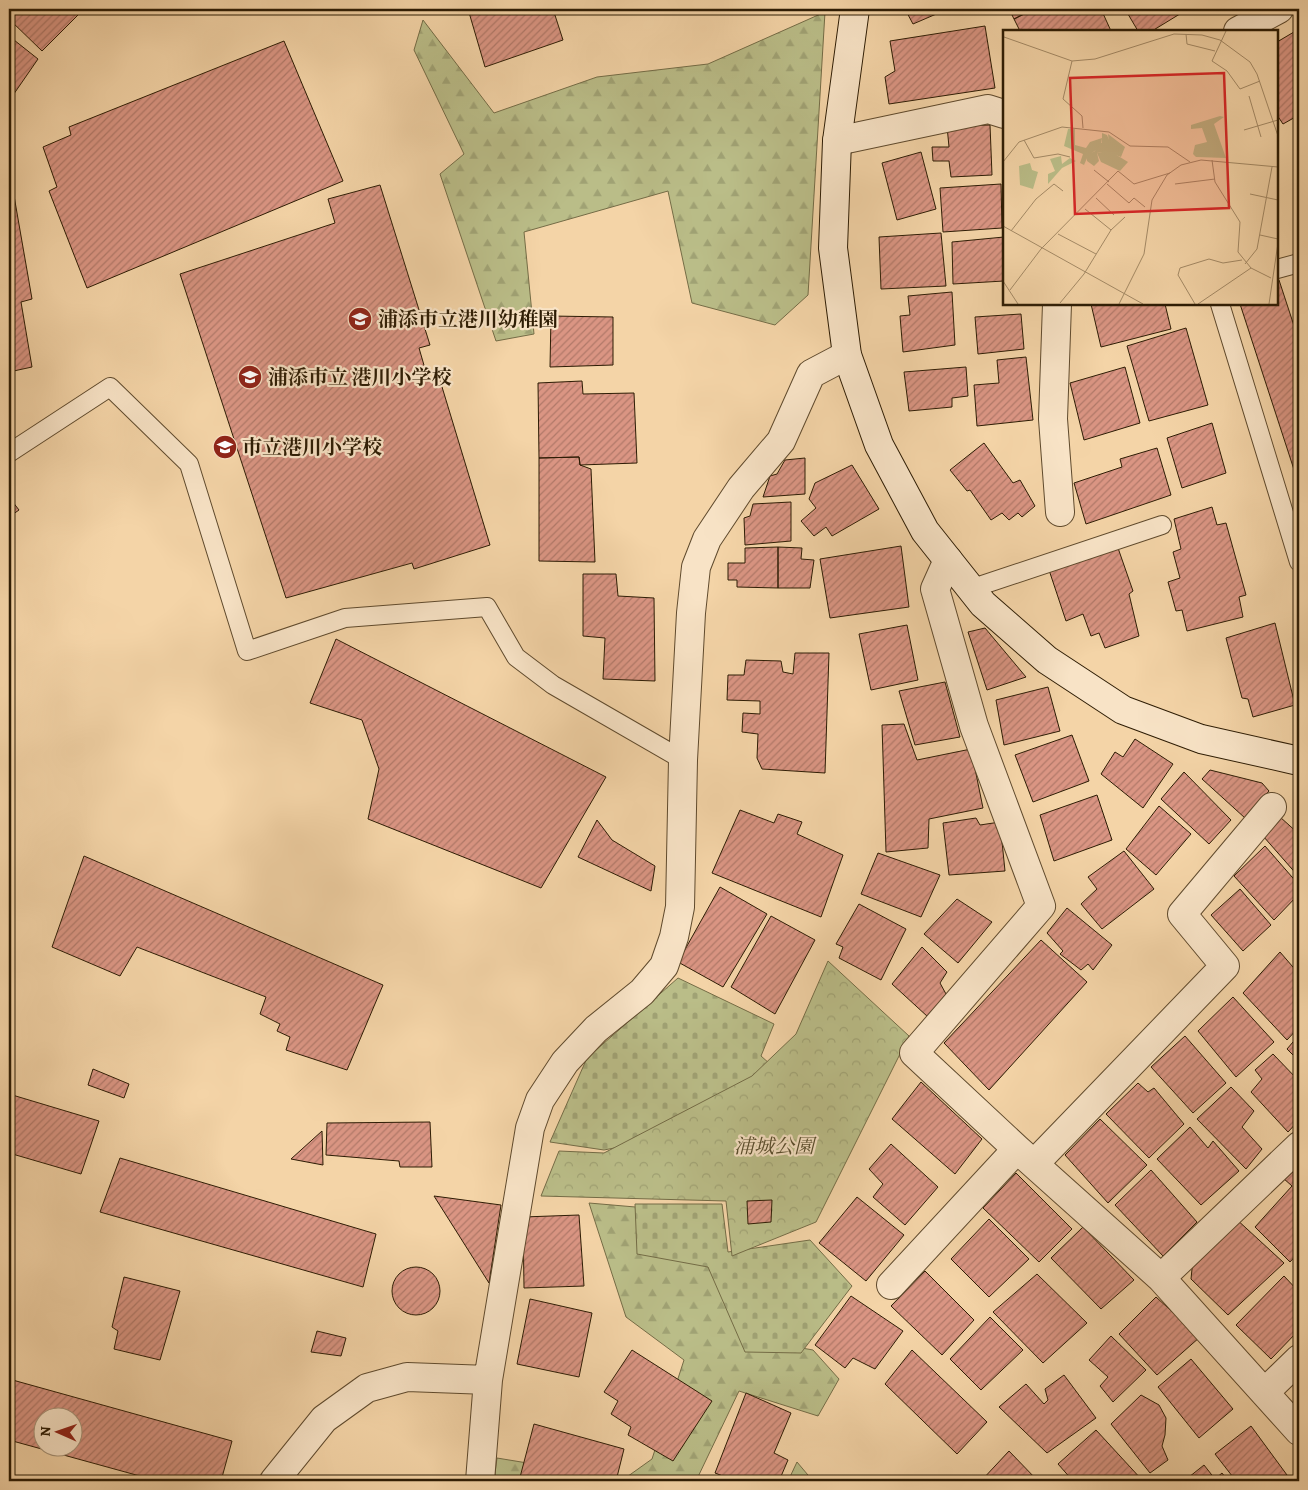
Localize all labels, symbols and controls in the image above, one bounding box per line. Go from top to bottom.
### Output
inset map [1003,30,1278,305]
school or university icon: 浦添市立港川幼稚園 [347,306,373,332]
place label: 浦添市立港川幼稚園 [378,306,558,333]
school or university icon: 浦添市立 港川小学校 [237,364,263,390]
place label: 浦添市立 港川小学校 [268,364,451,391]
school or university icon: 市立港川小学校 [212,434,238,460]
place label: 市立港川小学校 [242,434,382,461]
park label: 浦城公園 [734,1133,817,1160]
north arrow [32,1408,82,1458]
text: N [36,1426,55,1437]

